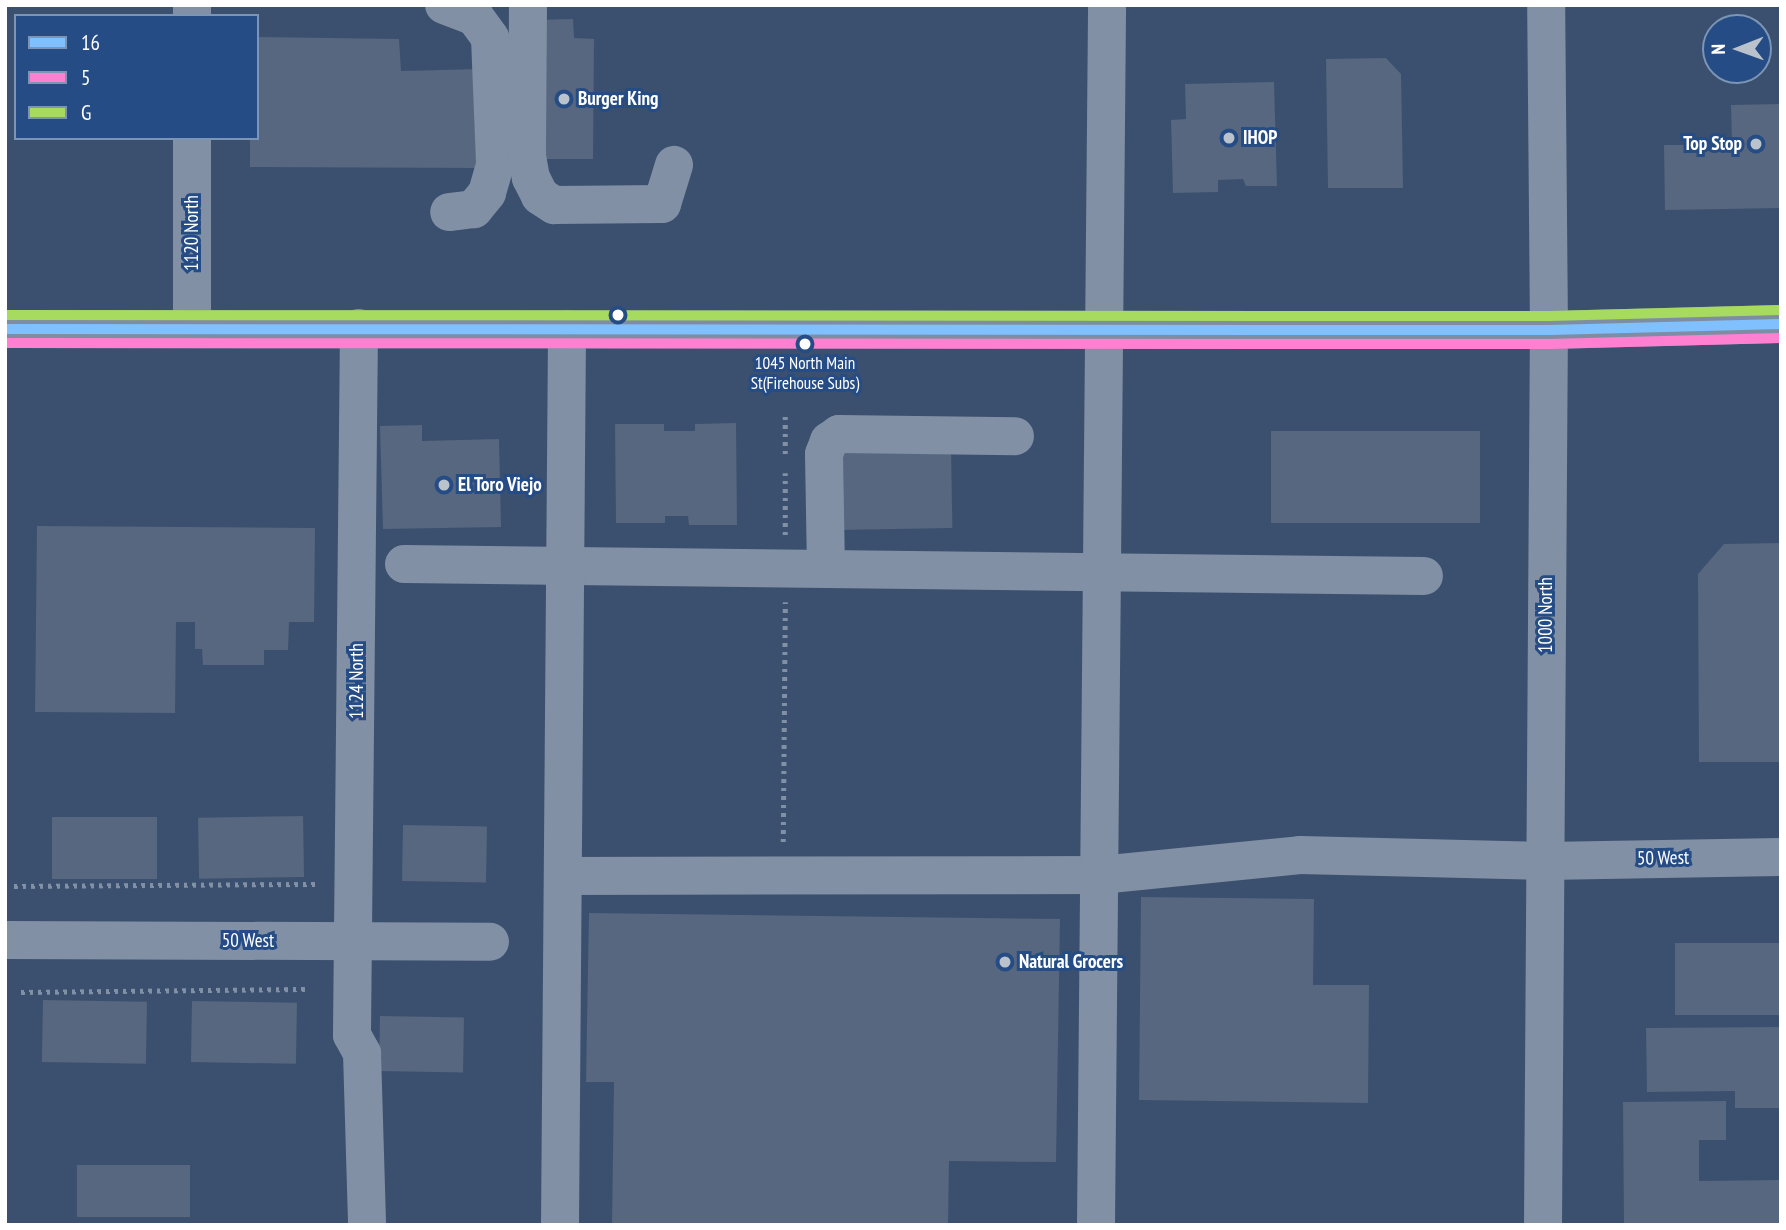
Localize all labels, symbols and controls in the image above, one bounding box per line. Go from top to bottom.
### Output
legend [14,14,259,140]
north arrow [1702,14,1772,84]
text: 16 [81,29,100,56]
text: N [1706,44,1730,55]
text: 5 [81,64,90,91]
place label: Burger King [578,88,658,110]
marker: Burger King [556,91,572,107]
text: G [81,99,91,126]
place label: IHOP [1243,127,1277,149]
marker: IHOP [1221,130,1237,146]
place label: Top Stop [1683,133,1742,155]
marker: Top Stop [1748,136,1764,152]
street label: 1120 North [181,195,203,271]
unlabelled marker [611,308,625,322]
marker: 1045 North Main St(Firehouse Subs) [798,337,812,351]
place label: 1045 North Main St(Firehouse Subs) [751,354,859,394]
place label: El Toro Viejo [458,474,543,496]
marker: El Toro Viejo [436,477,452,493]
street label: 1000 North [1535,577,1557,653]
street label: 1124 North [346,643,368,719]
street label: 50 West [1636,846,1690,870]
street label: 50 West [222,930,274,952]
place label: Natural Grocers [1019,951,1123,973]
marker: Natural Grocers [997,954,1013,970]

